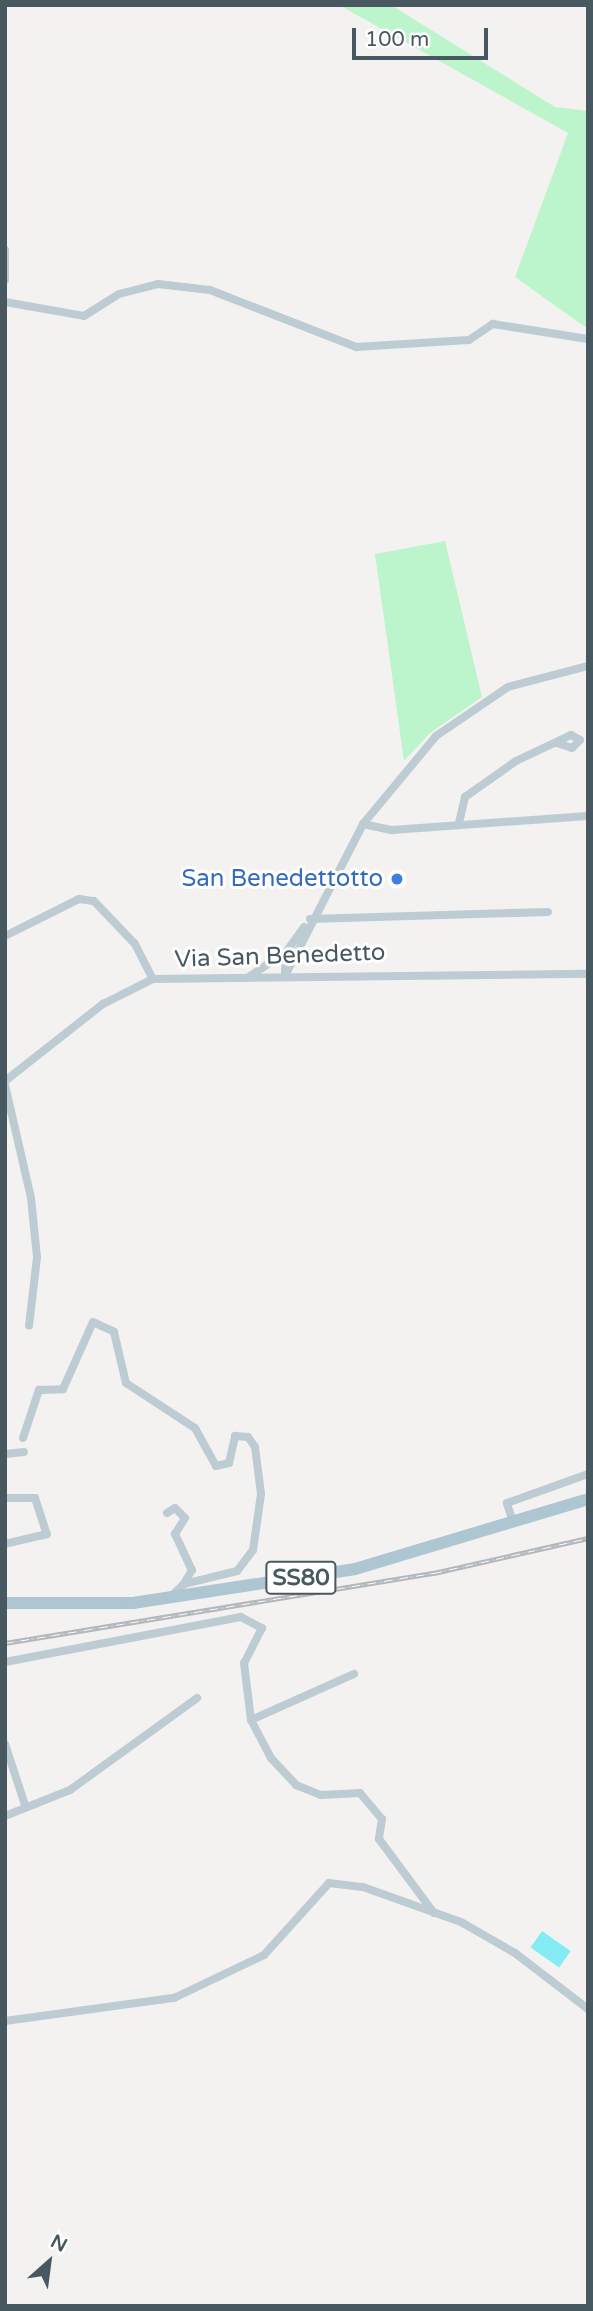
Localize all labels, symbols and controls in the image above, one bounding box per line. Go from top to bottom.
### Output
scale bar [355,14,491,58]
text: 100 m [365,27,429,52]
place label: San Benedettotto [181,865,383,893]
marker: San Benedettotto [389,871,405,887]
street label: Via San Benedetto [174,938,386,974]
road number: SS80 [264,1558,338,1597]
north arrow [14,2227,84,2297]
text: N [47,2230,71,2257]

